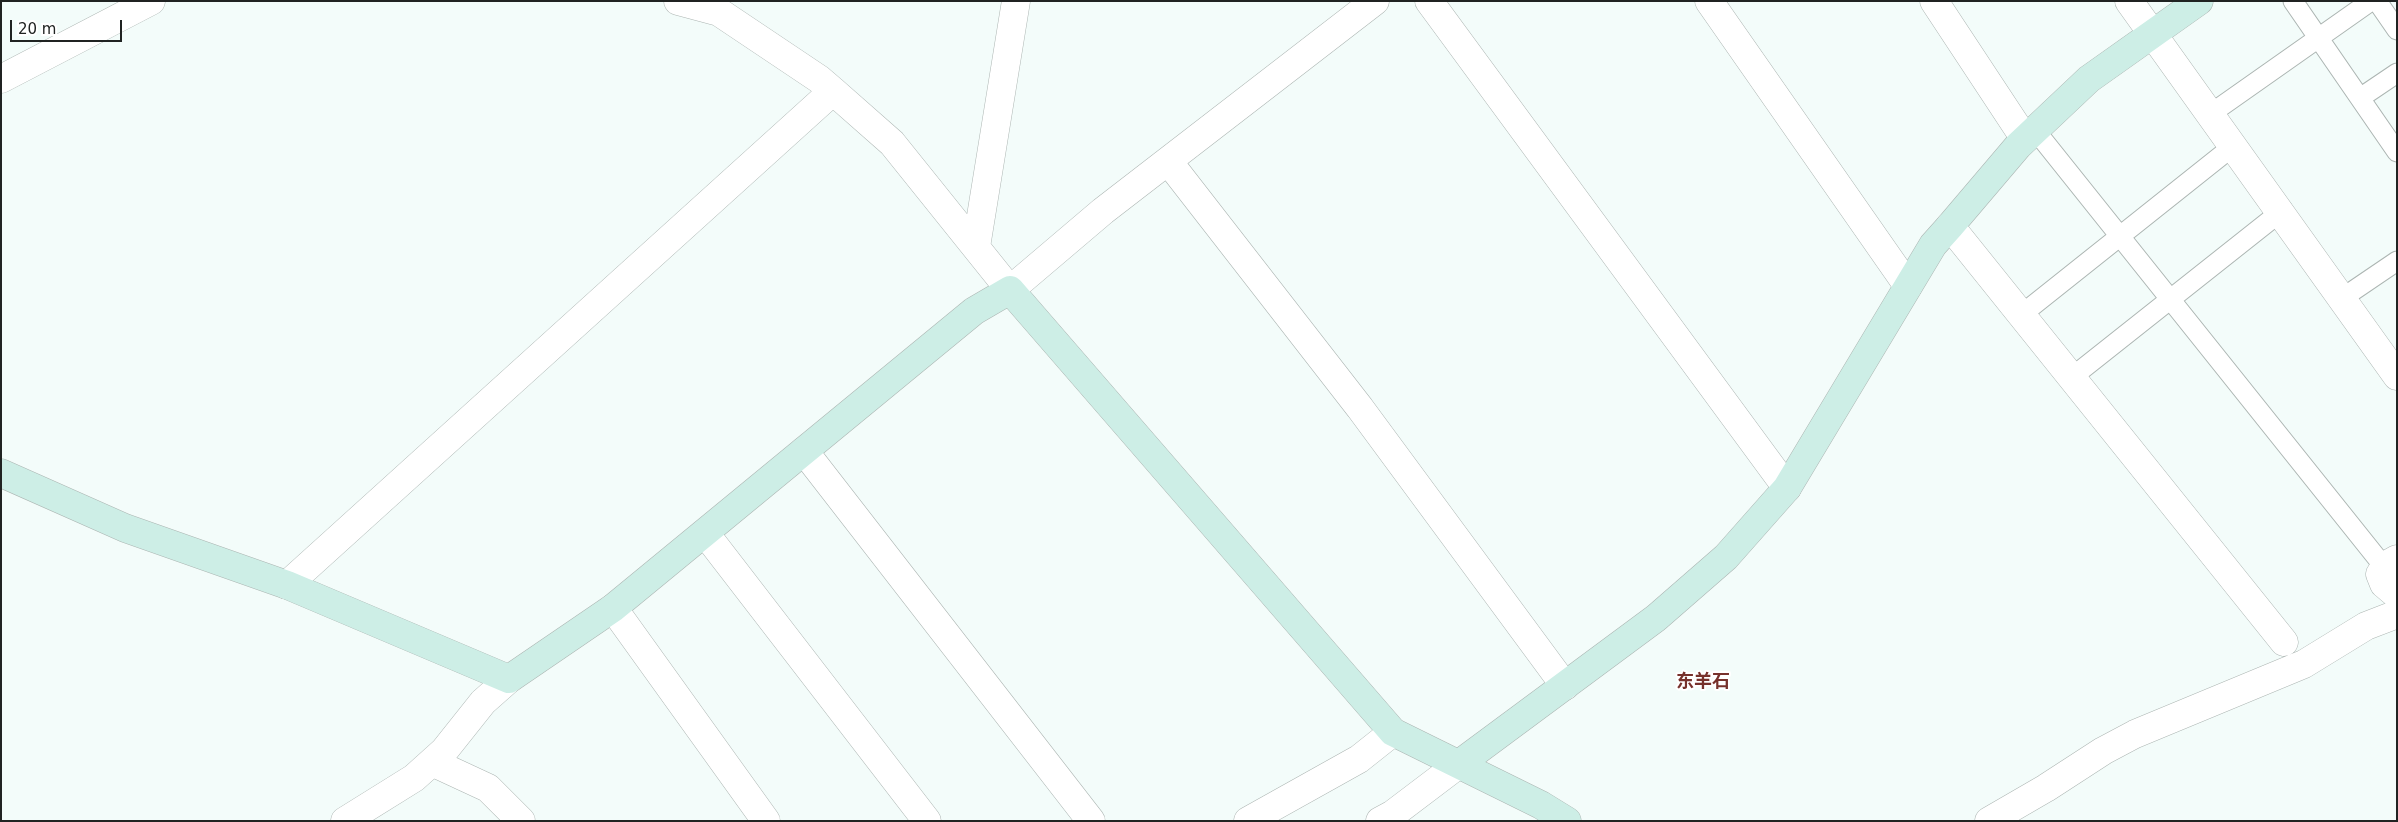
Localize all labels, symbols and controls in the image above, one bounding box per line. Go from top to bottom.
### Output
scale bar [12,10,125,42]
text: 20 m [18,20,56,38]
district label: 东羊石 [1676,671,1730,693]

